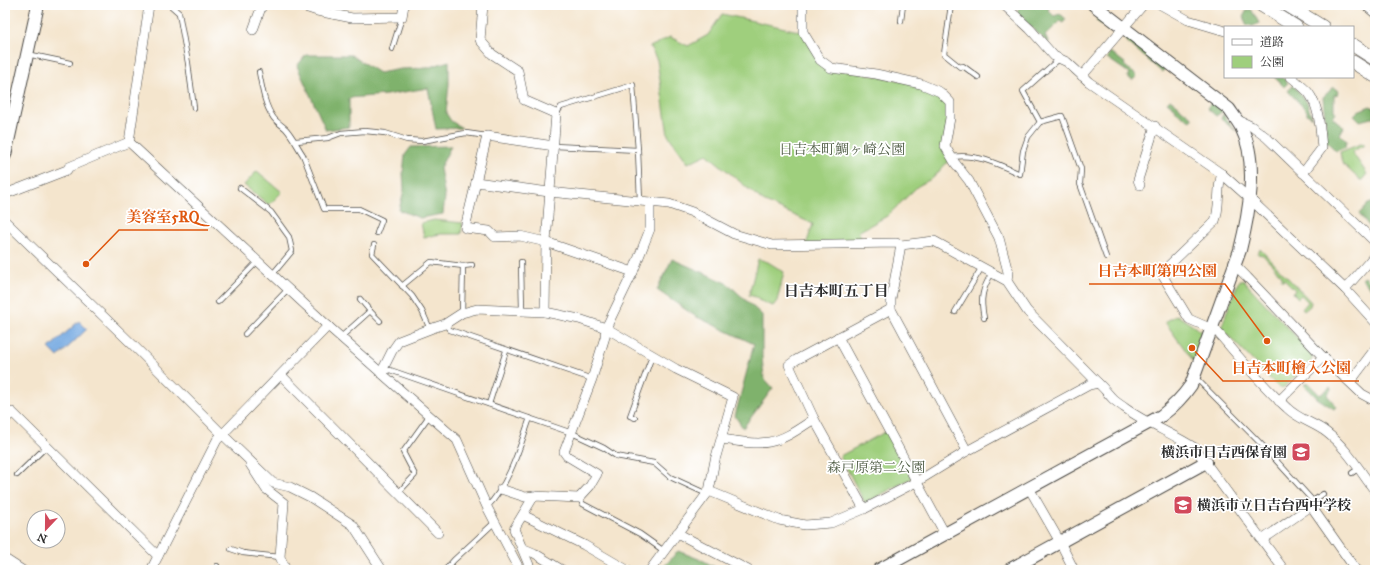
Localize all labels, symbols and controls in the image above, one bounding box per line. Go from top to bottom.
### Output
legend [1224,26,1354,78]
text: 道路 [1260,35,1284,49]
text: 公園 [1260,55,1284,69]
park label: 日吉本町鯛ヶ崎公園 [779,141,905,158]
callout: 美容室5RQ [119,203,208,230]
text: 美容室5RQ [127,208,211,227]
callout: 日吉本町第四公園 [1089,257,1225,284]
text: 日吉本町第四公園 [1097,262,1217,280]
district label: 日吉本町五丁目 [783,282,889,300]
callout: 日吉本町檜入公園 [1223,354,1359,381]
text: 日吉本町檜入公園 [1231,359,1351,377]
school or university icon: 横浜市日吉西保育園 [1290,441,1312,463]
place label: 横浜市日吉西保育園 [1161,444,1287,461]
park label: 森戸原第二公園 [827,459,925,476]
school or university icon: 横浜市立日吉台西中学校 [1172,494,1194,516]
place label: 横浜市立日吉台西中学校 [1197,497,1351,514]
north arrow [26,509,66,549]
text: N [35,530,49,546]

